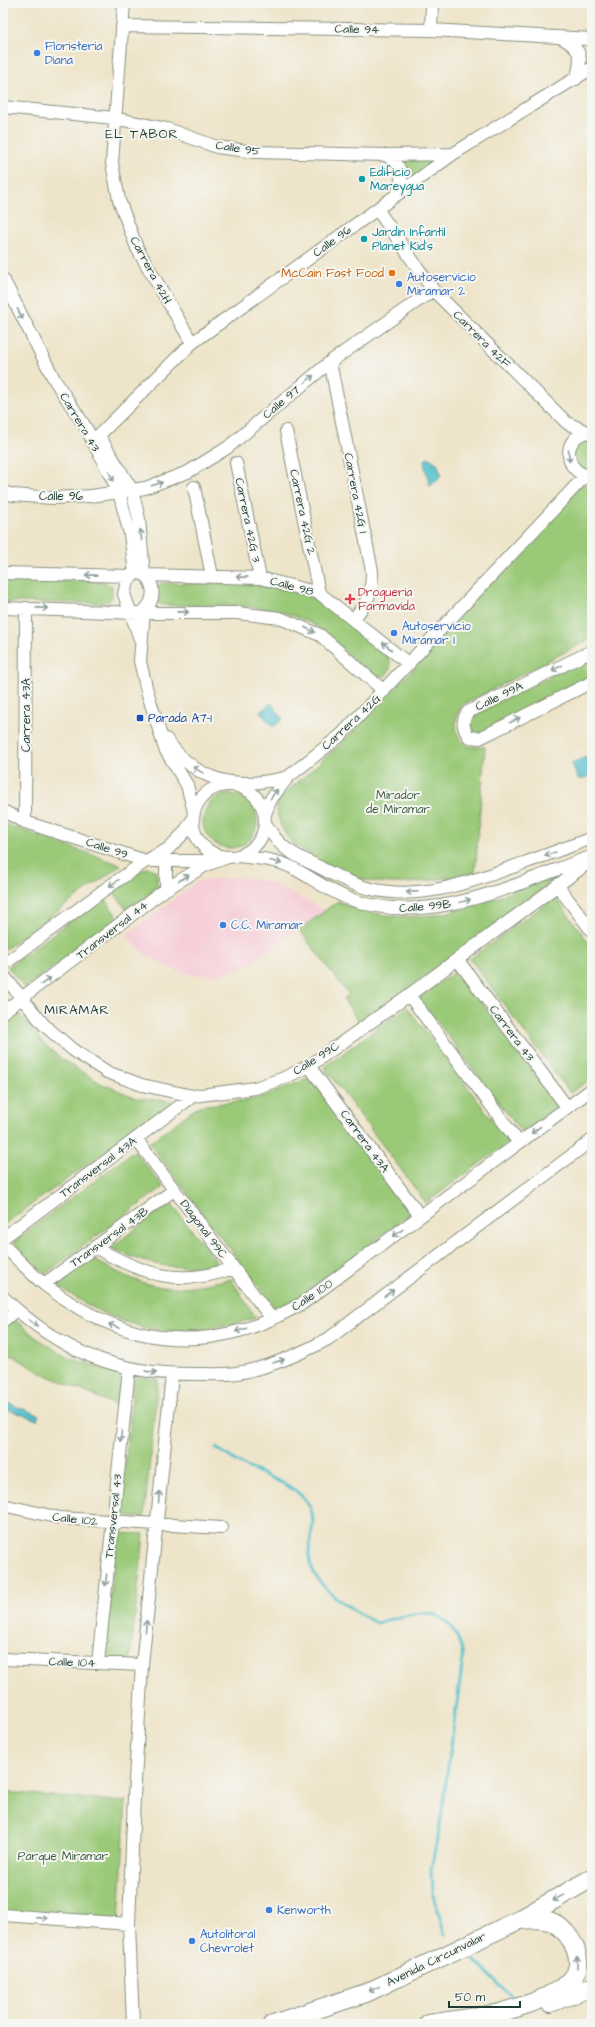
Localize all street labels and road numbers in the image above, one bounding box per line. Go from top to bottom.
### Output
street label: Calle 94 [335,21,379,38]
street label: Calle 95 [214,137,262,160]
street label: Calle 96 [309,221,355,261]
street label: Carrera 42H [126,233,175,307]
street label: Carrera 42F [449,307,515,372]
street label: Calle 97 [259,381,304,423]
street label: Carrera 43 [55,390,104,455]
street label: Carrera 42G 1 [339,451,372,535]
street label: Carrera 42G 2 [285,468,320,556]
street label: Carrera 42G 3 [230,476,265,564]
street label: Calle 96 [39,488,83,505]
street label: Calle 98 [268,573,316,600]
street label: Calle 99A [473,677,526,715]
street label: Carrera 43A [18,678,35,752]
street label: Carrera 42G [318,690,385,754]
street label: Calle 99 [84,834,130,863]
street label: Calle 99B [398,896,452,917]
street label: Transversal 44 [73,897,152,964]
street label: Carrera 43 [485,1002,538,1065]
street label: Calle 99C [290,1037,343,1079]
street label: Carrera 43A [336,1106,393,1176]
street label: Transversal 43A [56,1133,141,1202]
street label: Diagonal 99C [175,1196,232,1263]
street label: Transversal 43B [67,1203,152,1272]
street label: Calle 100 [288,1275,337,1315]
street label: Transversal 43 [101,1473,126,1559]
street label: Calle 102 [51,1509,99,1530]
street label: Calle 104 [48,1653,96,1672]
street label: Avenida Circunvalar [384,1928,489,1991]

